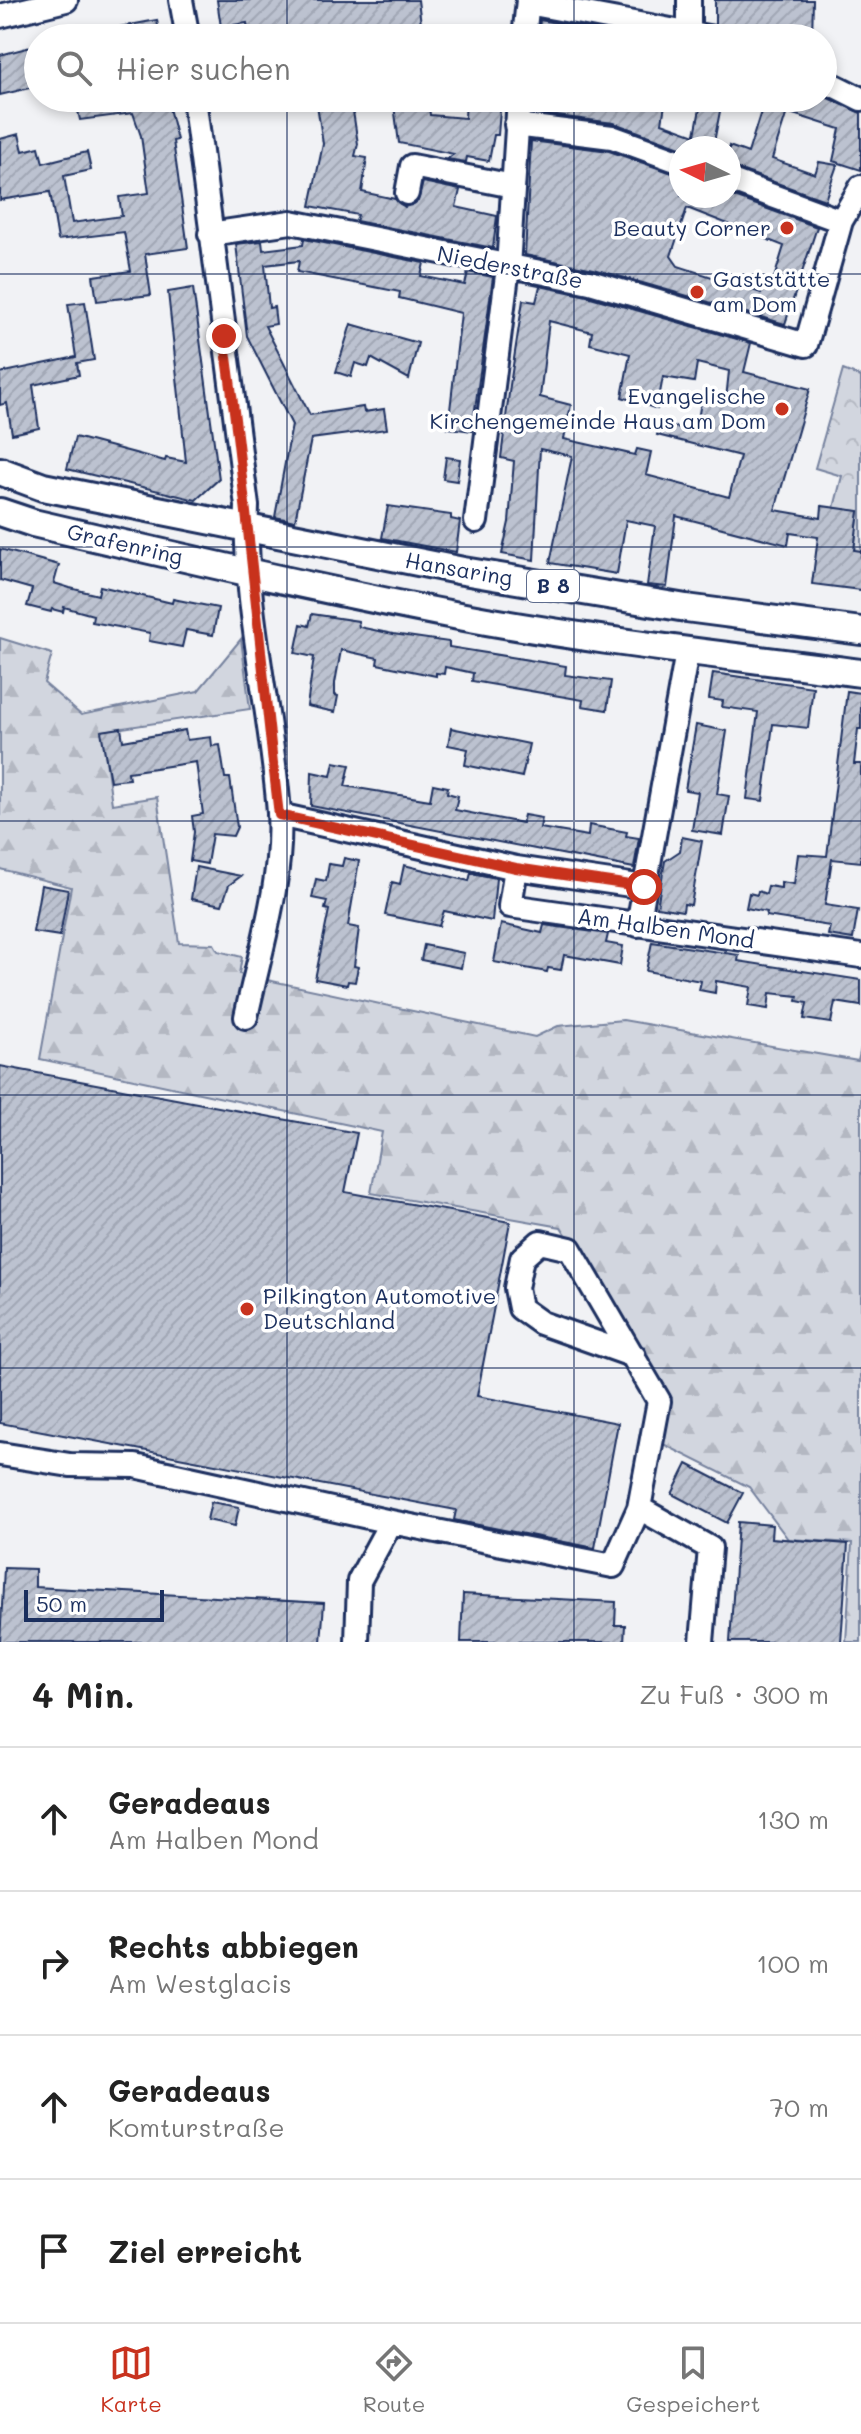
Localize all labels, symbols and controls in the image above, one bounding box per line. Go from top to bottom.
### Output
search box [24,24,837,112]
icon: search [52,46,96,90]
text: Hier suchen [116,48,291,88]
north arrow [669,136,741,208]
place label: Beauty Corner [613,213,771,242]
marker: Beauty Corner [778,219,796,237]
street label: Niederstraße [435,238,585,295]
place label: Gaststätte am Dom [713,264,830,318]
marker: Gaststätte am Dom [688,283,706,301]
route end [206,318,242,354]
place label: Evangelische Kirchengemeinde Haus am Dom [430,381,766,435]
marker: Evangelische Kirchengemeinde Haus am Dom [773,400,791,418]
street label: Grafenring [64,516,186,571]
street label: Hansaring [403,545,515,592]
road number: B 8 [527,570,579,602]
route start [626,869,662,905]
street label: Am Halben Mond [576,901,756,954]
place label: Pilkington Automotive Deutschland [263,1281,496,1335]
marker: Pilkington Automotive Deutschland [238,1300,256,1318]
scale bar [24,1586,164,1622]
text: 50 m [36,1589,87,1618]
text: 4 Min. [32,1672,135,1717]
text: Zu Fuß · 300 m [639,1677,829,1711]
text: Geradeaus [108,1782,271,1822]
icon: ahead [32,1797,76,1841]
text: 130 m [757,1802,829,1836]
text: Am Halben Mond [108,1822,319,1856]
text: Rechts abbiegen [108,1926,359,1966]
icon: right [32,1941,76,1985]
text: 100 m [756,1946,829,1980]
text: Am Westglacis [108,1966,292,2000]
text: Geradeaus [108,2070,271,2110]
icon: ahead [32,2085,76,2129]
text: 70 m [769,2090,829,2124]
text: Komturstraße [108,2110,285,2144]
icon: arrive [32,2229,76,2273]
text: Ziel erreicht [108,2231,302,2271]
tab: Karte [100,2341,162,2418]
tab: Route [363,2341,425,2418]
tab: Gespeichert [626,2341,761,2418]

